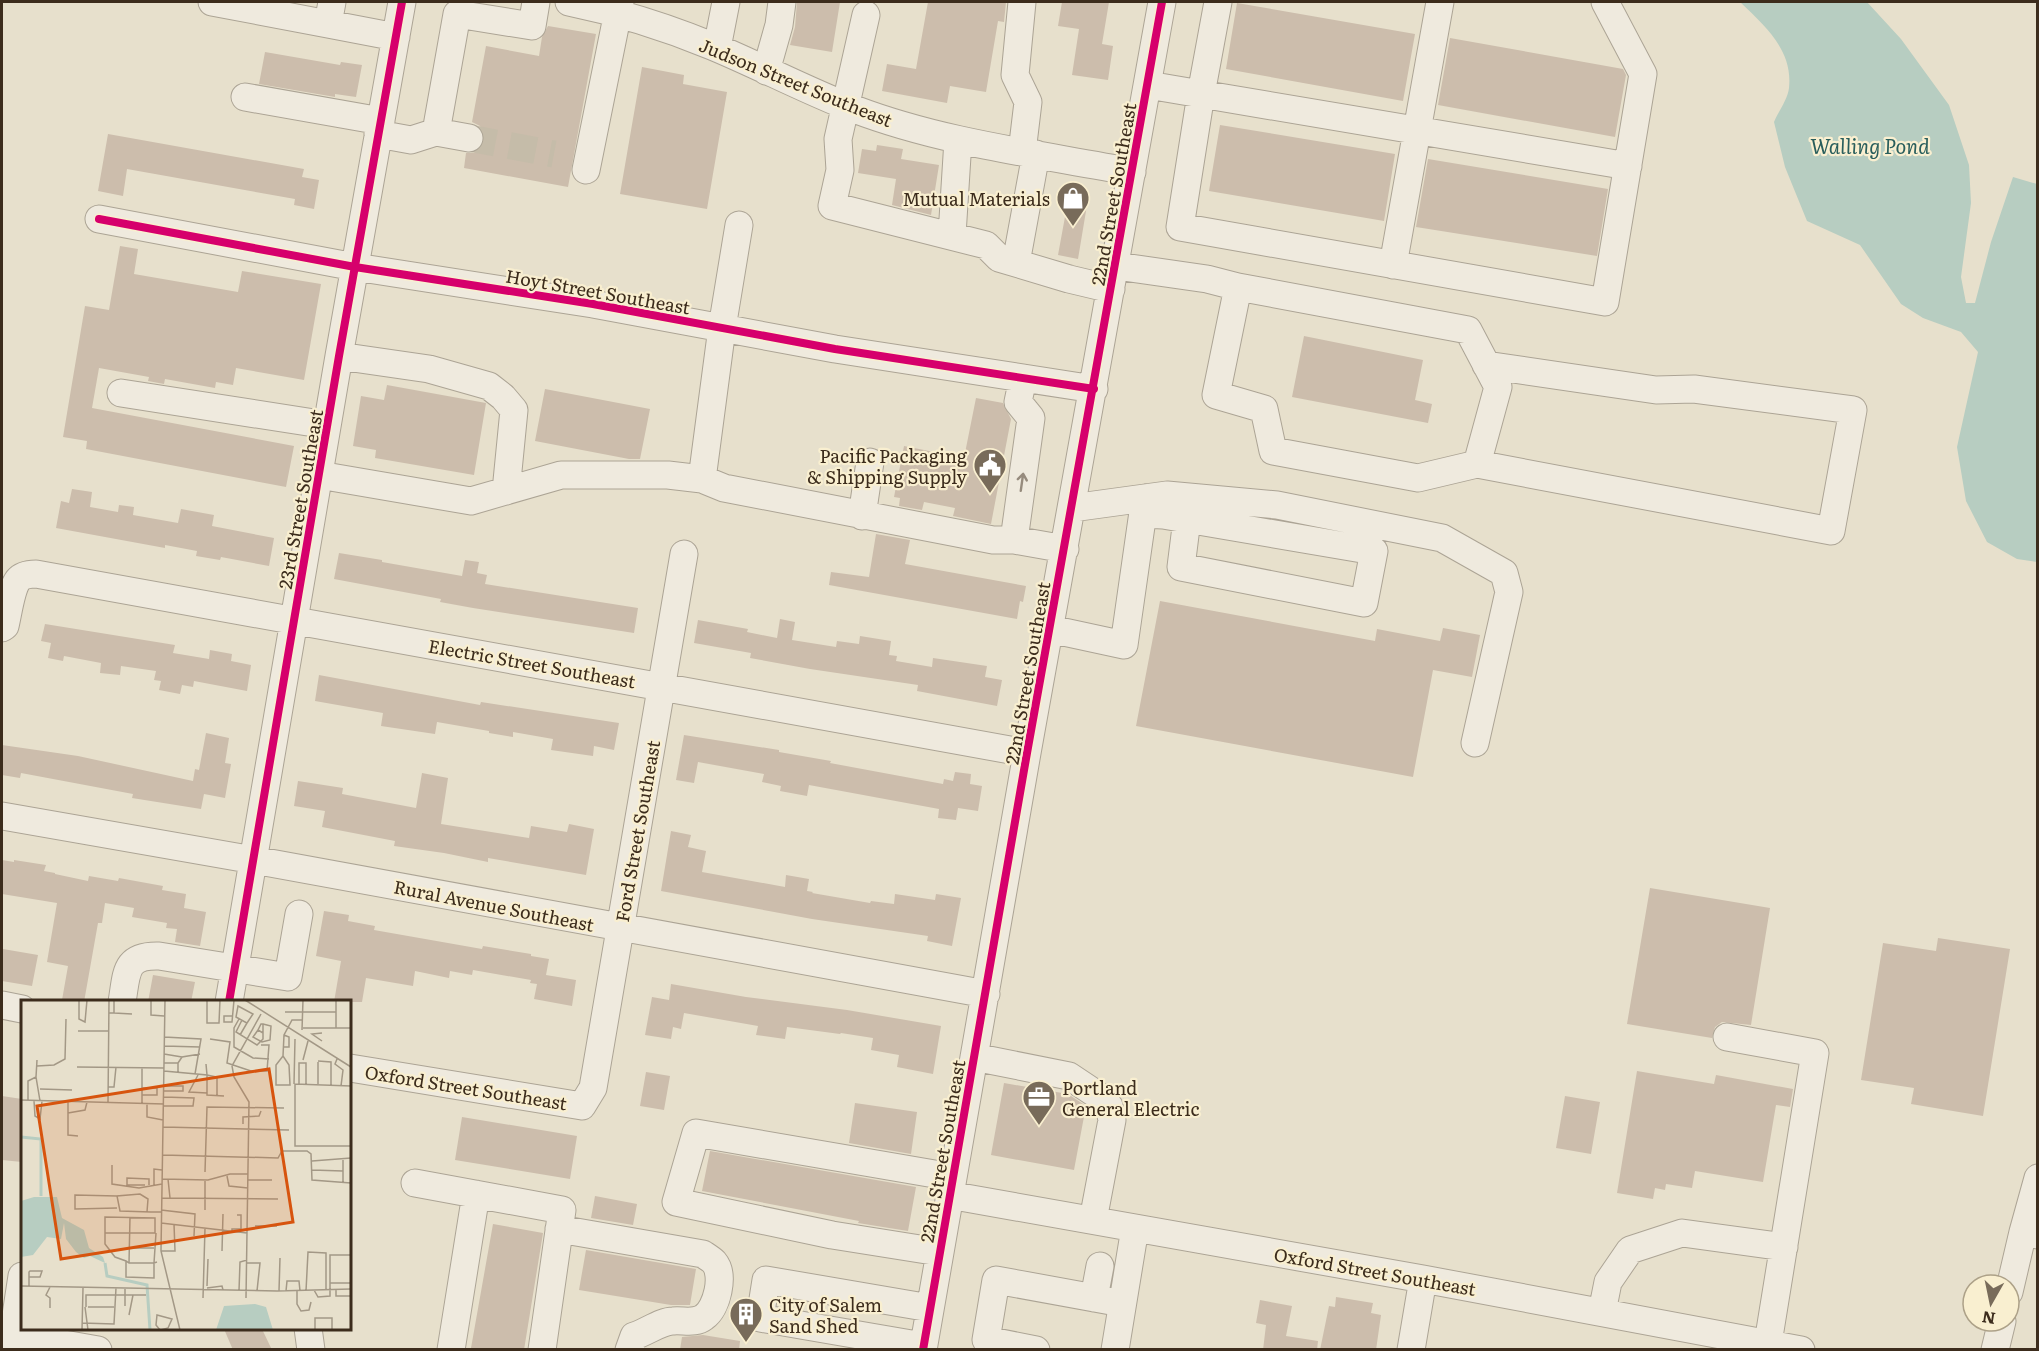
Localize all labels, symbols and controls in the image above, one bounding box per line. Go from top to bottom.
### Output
street label: Judson Street Southeast [695,31,897,133]
street label: 22nd Street Southeast [1084,100,1142,287]
water label: Walling Pond [1810,130,1930,160]
shop icon: Mutual Materials [1055,180,1091,227]
place label: Mutual Materials [903,185,1050,212]
street label: Hoyt Street Southeast [504,261,693,321]
street label: 23rd Street Southeast [271,406,329,591]
place label: Pacific Packaging & Shipping Supply [807,442,968,490]
public building icon: Pacific Packaging & Shipping Supply [972,447,1008,494]
one-way arrow [1017,473,1028,493]
street label: 22nd Street Southeast [998,579,1056,766]
street label: Electric Street Southeast [426,631,638,695]
street label: Ford Street Southeast [608,737,666,924]
street label: Rural Avenue Southeast [391,872,597,938]
inset map [21,1000,351,1330]
street label: 22nd Street Southeast [913,1057,971,1244]
street label: Oxford Street Southeast [363,1058,570,1116]
place label: Portland General Electric [1062,1074,1199,1122]
office icon: Portland General Electric [1021,1079,1057,1126]
street label: Oxford Street Southeast [1272,1240,1479,1302]
north arrow [1961,1273,2021,1333]
place label: City of Salem Sand Shed [769,1291,882,1339]
building icon: City of Salem Sand Shed [728,1296,764,1343]
text: N [1980,1306,1997,1332]

